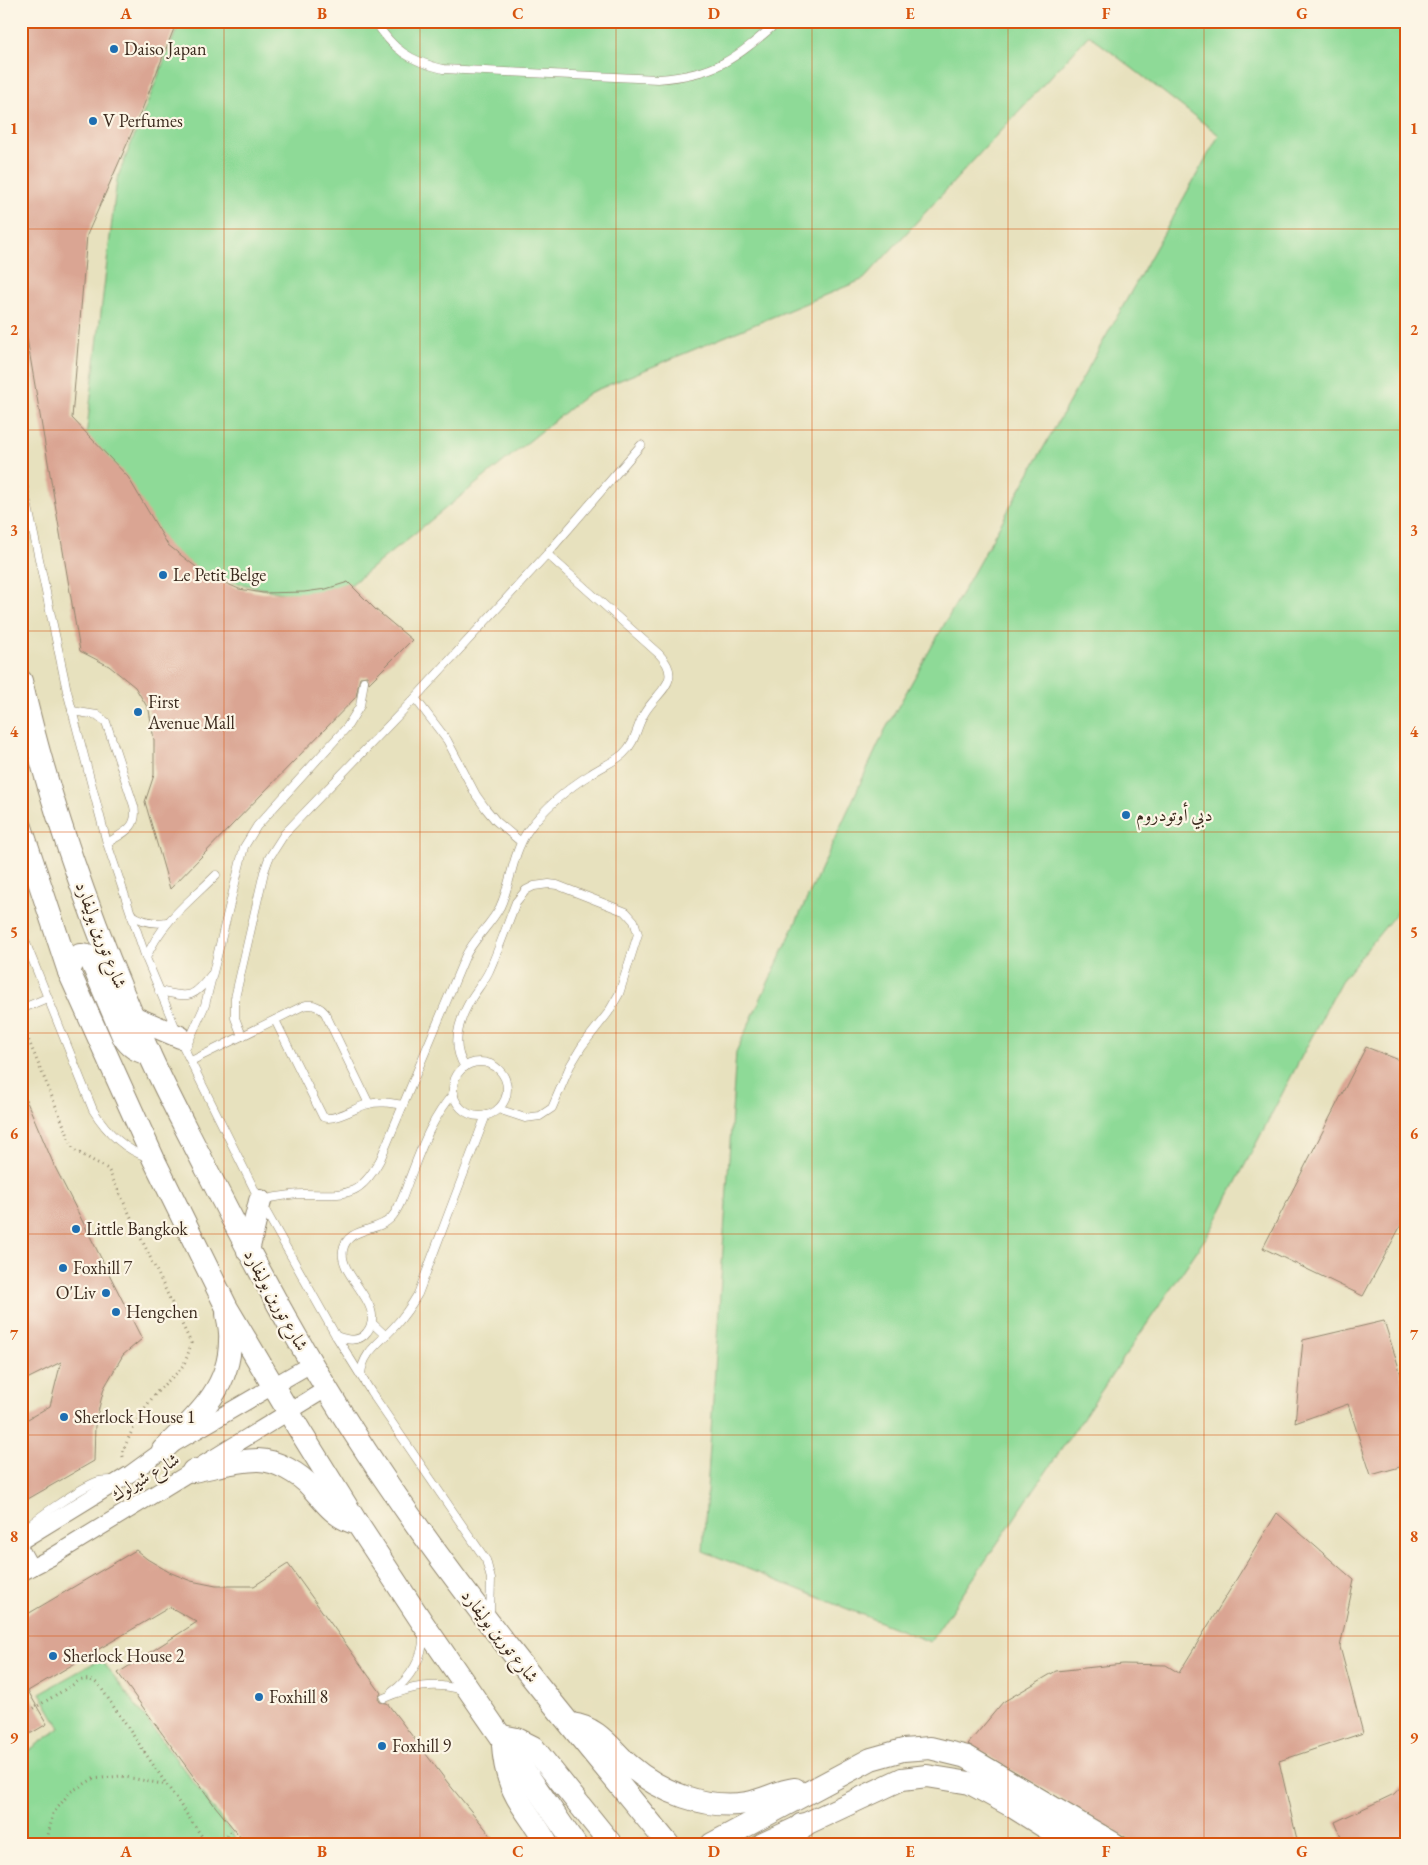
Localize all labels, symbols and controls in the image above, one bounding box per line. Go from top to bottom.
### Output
text: A [119,3,132,24]
text: B [317,3,327,24]
text: C [512,3,524,24]
text: D [708,3,720,24]
text: E [905,3,915,24]
text: F [1102,3,1111,24]
text: G [1296,3,1308,24]
place label: Daiso Japan [124,37,207,60]
marker: Daiso Japan [108,43,120,55]
place label: V Perfumes [103,109,183,132]
marker: V Perfumes [87,115,99,127]
text: 1 [10,118,18,139]
text: 1 [1410,118,1418,139]
text: 2 [10,319,19,340]
text: 2 [1410,319,1419,340]
text: 3 [10,520,18,541]
text: 3 [1410,520,1418,541]
place label: Le Petit Belge [173,563,266,586]
marker: Le Petit Belge [157,569,169,581]
place label: First Avenue Mall [147,690,235,734]
marker: First Avenue Mall [132,706,144,718]
text: 4 [10,721,19,742]
text: 4 [1410,721,1419,742]
place label: دبي أوتودروم [1136,802,1213,831]
marker: دبي أوتودروم [1120,809,1132,821]
street label: شارع تورين بوليفارد [67,878,132,993]
text: 5 [10,922,18,943]
text: 5 [1410,922,1418,943]
text: 6 [10,1123,19,1144]
text: 6 [1410,1123,1419,1144]
place label: Little Bangkok [86,1217,188,1240]
marker: Little Bangkok [70,1223,82,1235]
street label: شارع تورين بوليفارد [236,1245,314,1357]
place label: Foxhill 7 [73,1256,133,1279]
marker: Foxhill 7 [57,1262,69,1274]
place label: O'Liv [56,1281,96,1304]
marker: O'Liv [100,1287,112,1299]
place label: Hengchen [126,1300,199,1323]
marker: Hengchen [110,1306,122,1318]
text: 7 [10,1324,19,1345]
text: 7 [1410,1324,1419,1345]
place label: Sherlock House 1 [74,1405,195,1428]
marker: Sherlock House 1 [58,1411,70,1423]
street label: شارع شيرلوك [106,1447,185,1509]
text: 8 [10,1526,18,1547]
text: 8 [1410,1526,1418,1547]
street label: شارع تورين بوليفارد [453,1584,544,1690]
place label: Sherlock House 2 [63,1644,185,1667]
marker: Sherlock House 2 [47,1650,59,1662]
place label: Foxhill 8 [269,1685,328,1708]
marker: Foxhill 8 [253,1691,265,1703]
text: 9 [10,1727,19,1748]
text: 9 [1410,1727,1419,1748]
place label: Foxhill 9 [392,1734,452,1757]
marker: Foxhill 9 [376,1740,388,1752]
text: A [119,1841,132,1862]
text: B [317,1841,327,1862]
text: C [512,1841,524,1862]
text: D [708,1841,720,1862]
text: E [905,1841,915,1862]
text: F [1102,1841,1111,1862]
text: G [1296,1841,1308,1862]

